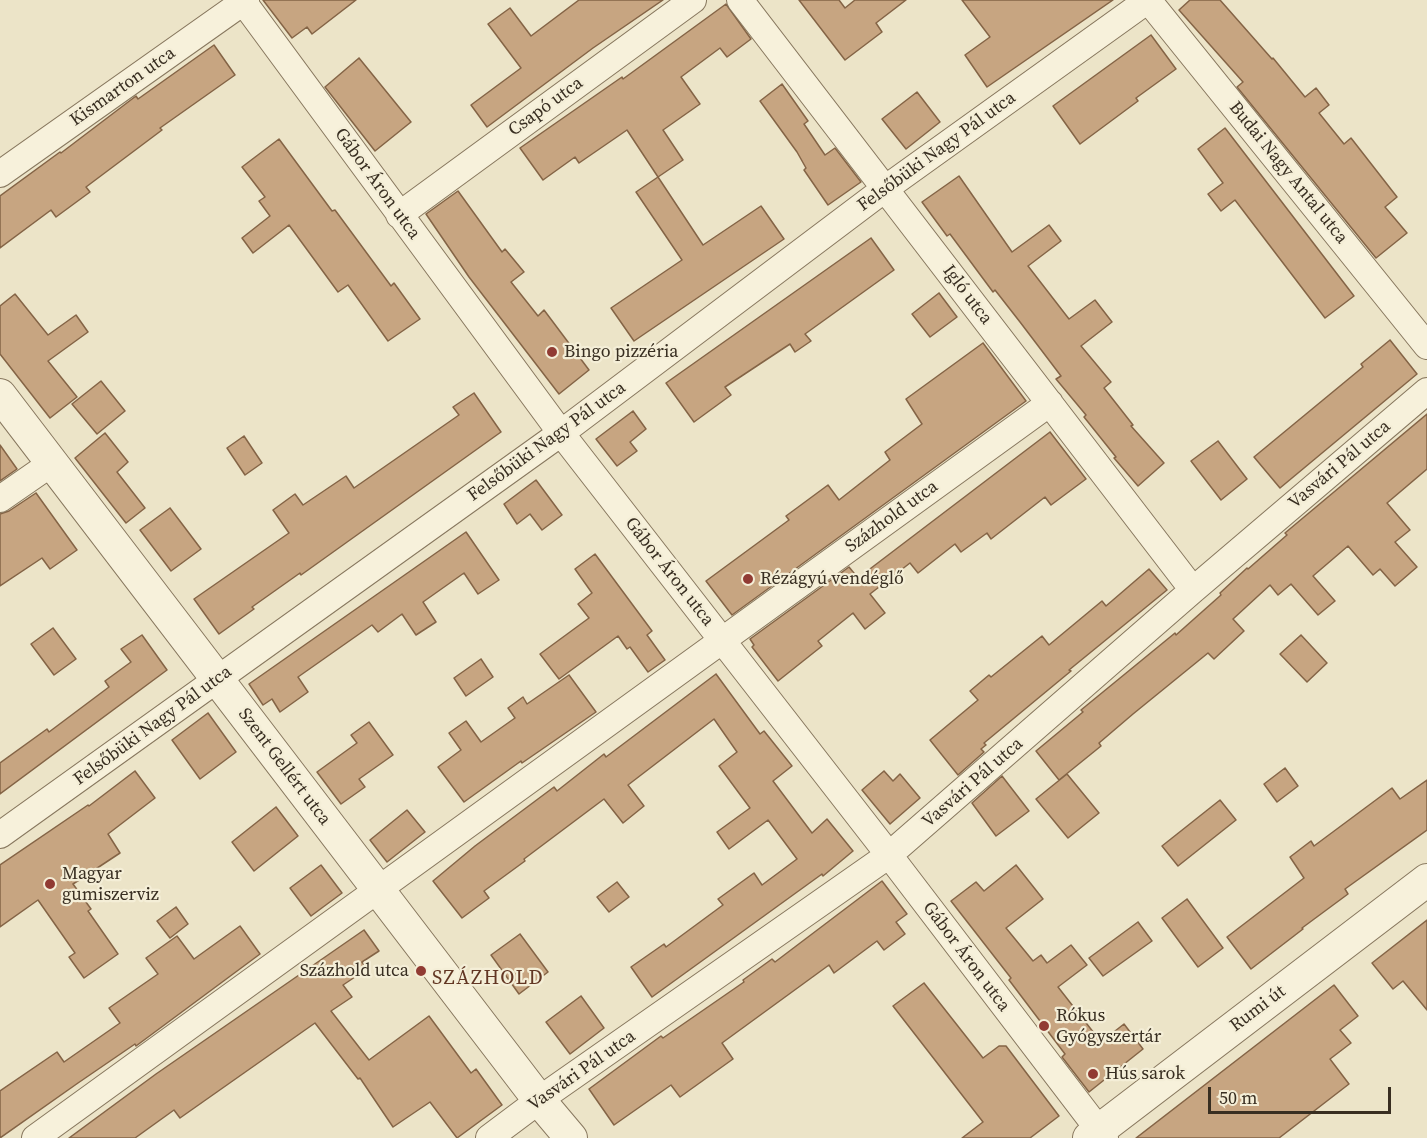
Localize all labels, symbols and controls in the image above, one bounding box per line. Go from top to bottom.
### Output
street label: Kismarton utca [66,43,180,131]
street label: Csapó utca [505,73,587,141]
street label: Felsőbüki Nagy Pál utca [854,87,1020,217]
street label: Budai Nagy Antal utca [1224,98,1352,248]
street label: Gábor Áron utca [329,124,425,244]
street label: Igló utca [938,261,996,329]
place label: Bingo pizzéria [564,341,678,363]
marker: Bingo pizzéria [545,345,559,359]
street label: Felsőbüki Nagy Pál utca [464,377,630,507]
street label: Vasvári Pál utca [1285,416,1395,514]
street label: Százhold utca [841,476,943,558]
street label: Gábor Áron utca [620,513,718,631]
place label: Rézágyú vendéglő [760,568,904,590]
marker: Rézágyú vendéglő [741,572,755,586]
street label: Felsőbüki Nagy Pál utca [70,661,236,791]
street label: Szent Gellért utca [233,704,335,830]
street label: Vasvári Pál utca [918,733,1028,833]
place label: Magyar gumiszerviz [62,863,159,906]
marker: Magyar gumiszerviz [43,877,57,891]
street label: Gábor Áron utca [918,898,1014,1016]
place label: Százhold utca [300,960,409,982]
marker: Százhold utca [414,964,428,978]
district label: SZÁZHOLD [432,967,544,991]
street label: Rumi út [1226,981,1290,1037]
place label: Rókus Gyógyszertár [1056,1005,1161,1048]
marker: Rókus Gyógyszertár [1037,1019,1051,1033]
street label: Vasvári Pál utca [524,1026,640,1116]
place label: Hús sarok [1105,1063,1185,1085]
marker: Hús sarok [1086,1067,1100,1081]
scale bar [1211,1075,1394,1113]
text: 50 m [1219,1085,1257,1110]

